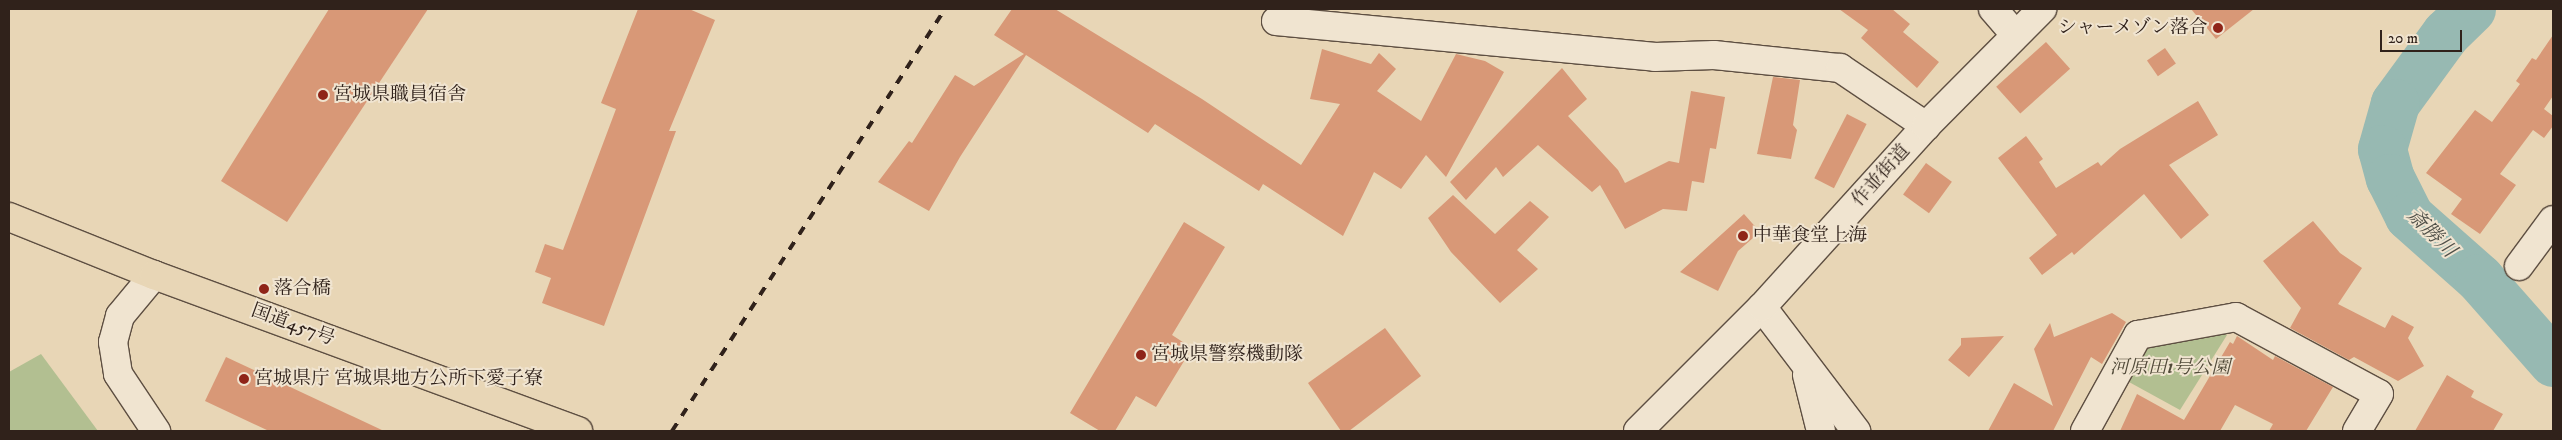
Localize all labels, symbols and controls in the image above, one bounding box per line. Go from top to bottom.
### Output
place label: シャーメゾン落合 [2056,17,2208,39]
scale bar [2382,20,2464,52]
marker: シャーメゾン落合 [2212,22,2224,34]
text: 20 m [2388,29,2418,48]
place label: 宮城県職員宿舎 [333,84,466,106]
marker: 宮城県職員宿舎 [317,89,329,101]
street label: 作並街道 [1847,140,1915,212]
water label: 斎勝川 [2401,203,2461,263]
place label: 中華食堂上海 [1753,225,1867,247]
marker: 中華食堂上海 [1737,230,1749,242]
place label: 落合橋 [274,278,331,300]
marker: 落合橋 [258,283,270,295]
street label: 国道457号 [248,299,338,351]
place label: 宮城県警察機動隊 [1151,344,1303,366]
marker: 宮城県警察機動隊 [1135,349,1147,361]
park label: 河原田1号公園 [2110,357,2230,379]
place label: 宮城県庁 宮城県地方公所下愛子寮 [254,368,543,390]
marker: 宮城県庁 宮城県地方公所下愛子寮 [238,373,250,385]

